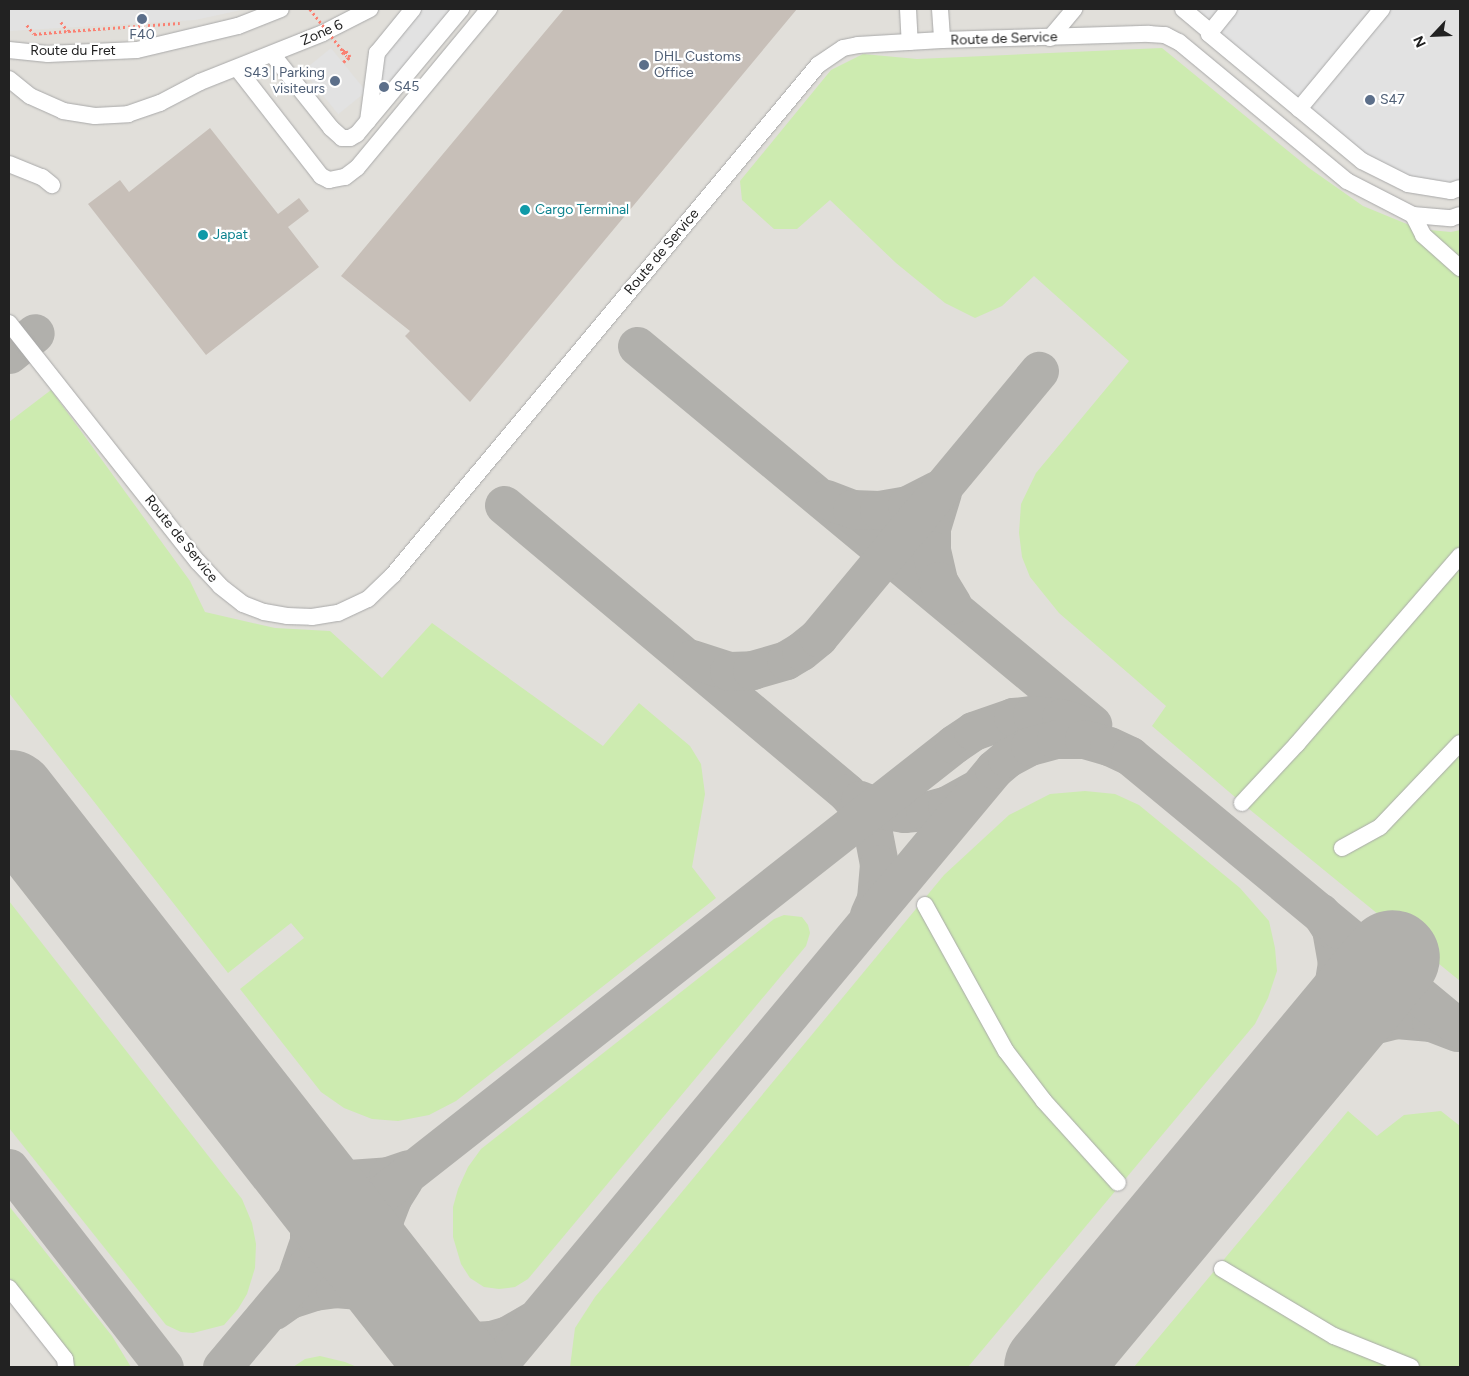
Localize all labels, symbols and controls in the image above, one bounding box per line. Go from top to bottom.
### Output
north arrow [1409,10,1459,60]
marker: F40 [136,13,148,25]
street label: Zone 6 [299,16,345,50]
place label: F40 [129,27,155,43]
street label: Route de Service [950,29,1058,49]
text: N [1410,33,1430,50]
street label: Route du Fret [30,43,116,59]
place label: DHL Customs Office [654,49,741,82]
marker: DHL Customs Office [638,59,650,71]
place label: S43 | Parking visiteurs [244,65,325,98]
marker: S43 | Parking visiteurs [329,75,341,87]
place label: S45 [394,79,419,95]
marker: S45 [378,81,390,93]
place label: S47 [1380,92,1405,108]
marker: S47 [1364,94,1376,106]
place label: Cargo Terminal [535,202,629,218]
marker: Cargo Terminal [519,204,531,216]
street label: Route de Service [621,206,703,298]
place label: Japat [213,227,248,243]
marker: Japat [197,229,209,241]
street label: Route de Service [141,492,221,586]

